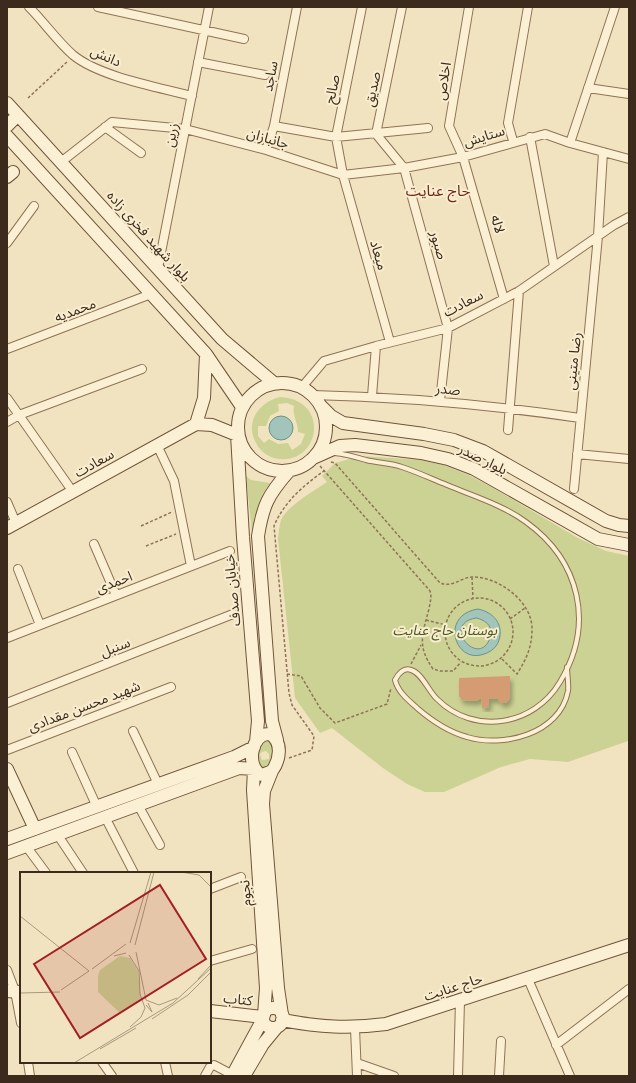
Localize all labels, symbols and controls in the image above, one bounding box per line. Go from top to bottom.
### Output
street label: دانش [88,41,124,71]
street label: ساجد [258,59,282,93]
street label: اخلاص [431,61,455,101]
street label: صدیق [359,69,386,108]
street label: صالح [320,72,346,106]
street label: زرین [160,121,182,149]
street label: ستایش [461,121,507,151]
street label: جانبازان [245,123,291,153]
district label: حاج عنایت [406,181,470,203]
street label: بلوار شهید فخری زاده [103,187,195,286]
street label: لاله [487,213,509,235]
street label: صبور [426,228,452,262]
street label: میعاد [366,238,392,272]
street label: سعادت [440,285,486,321]
street label: محمدیه [52,294,98,326]
street label: رضا متینی [561,331,585,391]
street label: صدر [434,379,462,399]
street label: بلوار صدر [455,439,510,479]
street label: سعادت [71,445,117,481]
street label: خیابان صدف [220,553,244,627]
street label: احمدی [93,567,135,597]
park label: بوستان حاج عنایت [393,621,497,641]
street label: سنبل [97,633,133,661]
street label: شهید محسن مقدادی [25,676,143,736]
inset map [20,872,211,1063]
street label: نجوم [235,879,257,907]
street label: حاج عنایت [422,969,485,1007]
street label: کتاب [223,989,254,1009]

